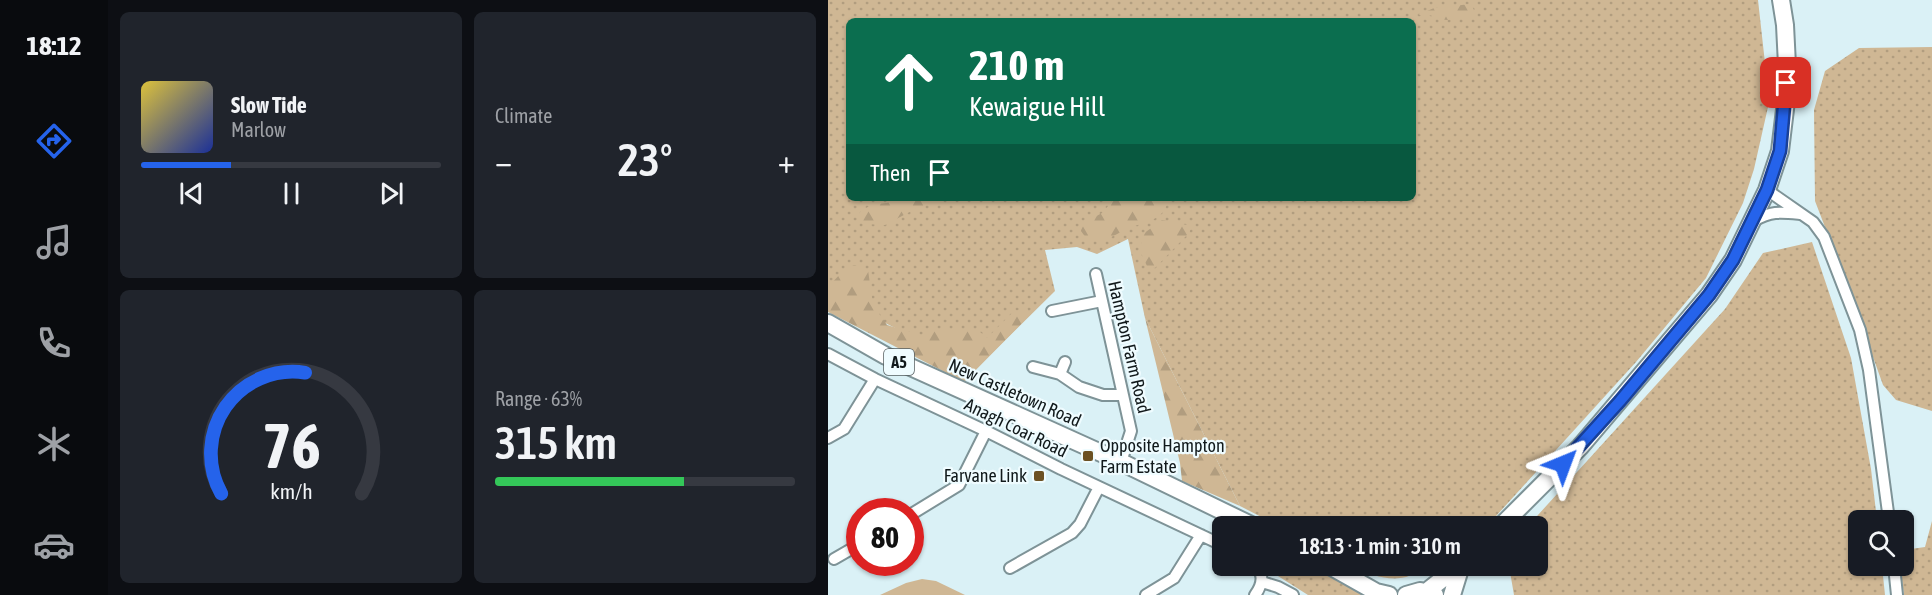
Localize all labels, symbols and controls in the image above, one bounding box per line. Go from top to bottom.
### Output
text: 18:12 [26,30,82,61]
text: 210 m [969,41,1064,89]
icon: ahead [870,42,948,120]
pin [1760,57,1811,108]
icon: arrive [1769,66,1802,99]
text: Kewaigue Hill [969,91,1105,122]
text: Slow Tide [231,92,307,118]
text: Climate [495,104,552,127]
text: Marlow [231,118,286,141]
icon: directions [33,120,75,162]
text: 23° [618,134,672,186]
text: − [495,142,512,180]
text: + [778,142,795,180]
icon: arrive [923,156,956,189]
text: Then [870,160,911,186]
icon: previous [175,177,208,210]
icon: pause [275,177,308,210]
icon: next [375,177,408,210]
icon: music [33,221,75,263]
street label: Hampton Farm Road [1104,279,1155,415]
icon: phone [33,322,75,364]
road number: A5 [884,349,914,375]
street label: New Castletown Road [946,354,1084,431]
text: Range · 63% [495,387,582,410]
street label: Anagh Coar Road [961,394,1071,462]
text: 76 [262,410,320,481]
text: 315 km [495,417,617,469]
icon: climate [33,423,75,465]
position arrow [1531,432,1595,496]
place label: Opposite Hampton Farm Estate [1100,435,1225,477]
marker: Opposite Hampton Farm Estate [1081,449,1095,463]
place label: Farvane Link [944,465,1027,486]
marker: Farvane Link [1032,469,1046,483]
text: km/h [270,479,312,504]
speed limit sign: 80 [846,498,924,576]
map controls [1848,510,1914,576]
button: search [1848,510,1914,576]
icon: car [33,524,75,566]
text: 18:13 · 1 min · 310 m [1299,533,1461,559]

